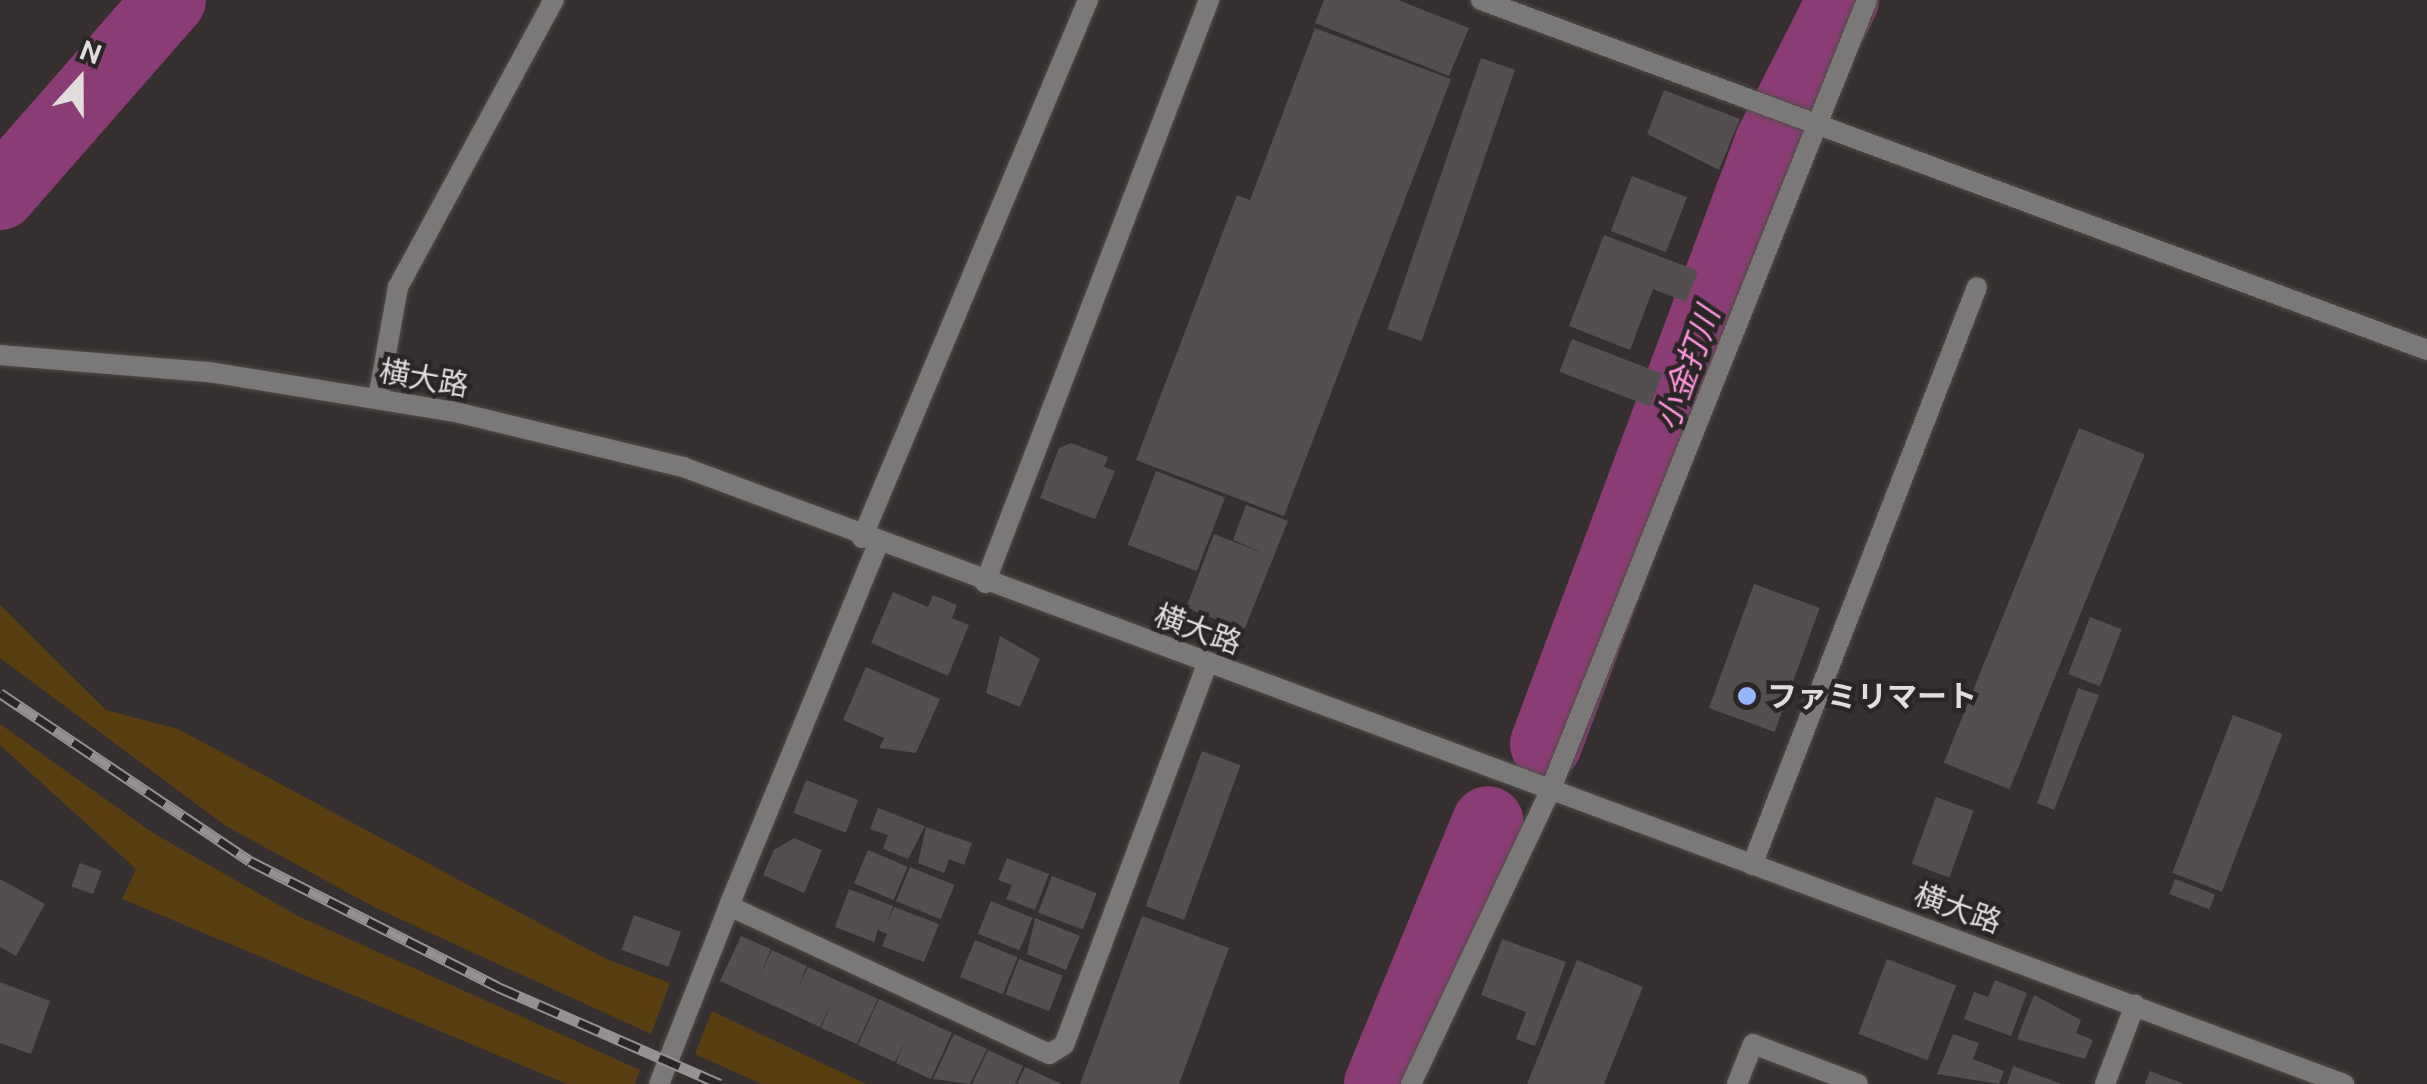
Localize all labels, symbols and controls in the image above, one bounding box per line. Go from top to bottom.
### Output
north arrow [30,30,130,130]
text: N [76,33,106,70]
water label: 小金打川 [1647,301,1727,435]
street label: 横大路 [377,352,471,404]
street label: 横大路 [1150,597,1246,661]
place label: ファミリマート [1767,678,1977,714]
marker: ファミリマート [1736,685,1758,707]
street label: 横大路 [1910,876,2006,940]

